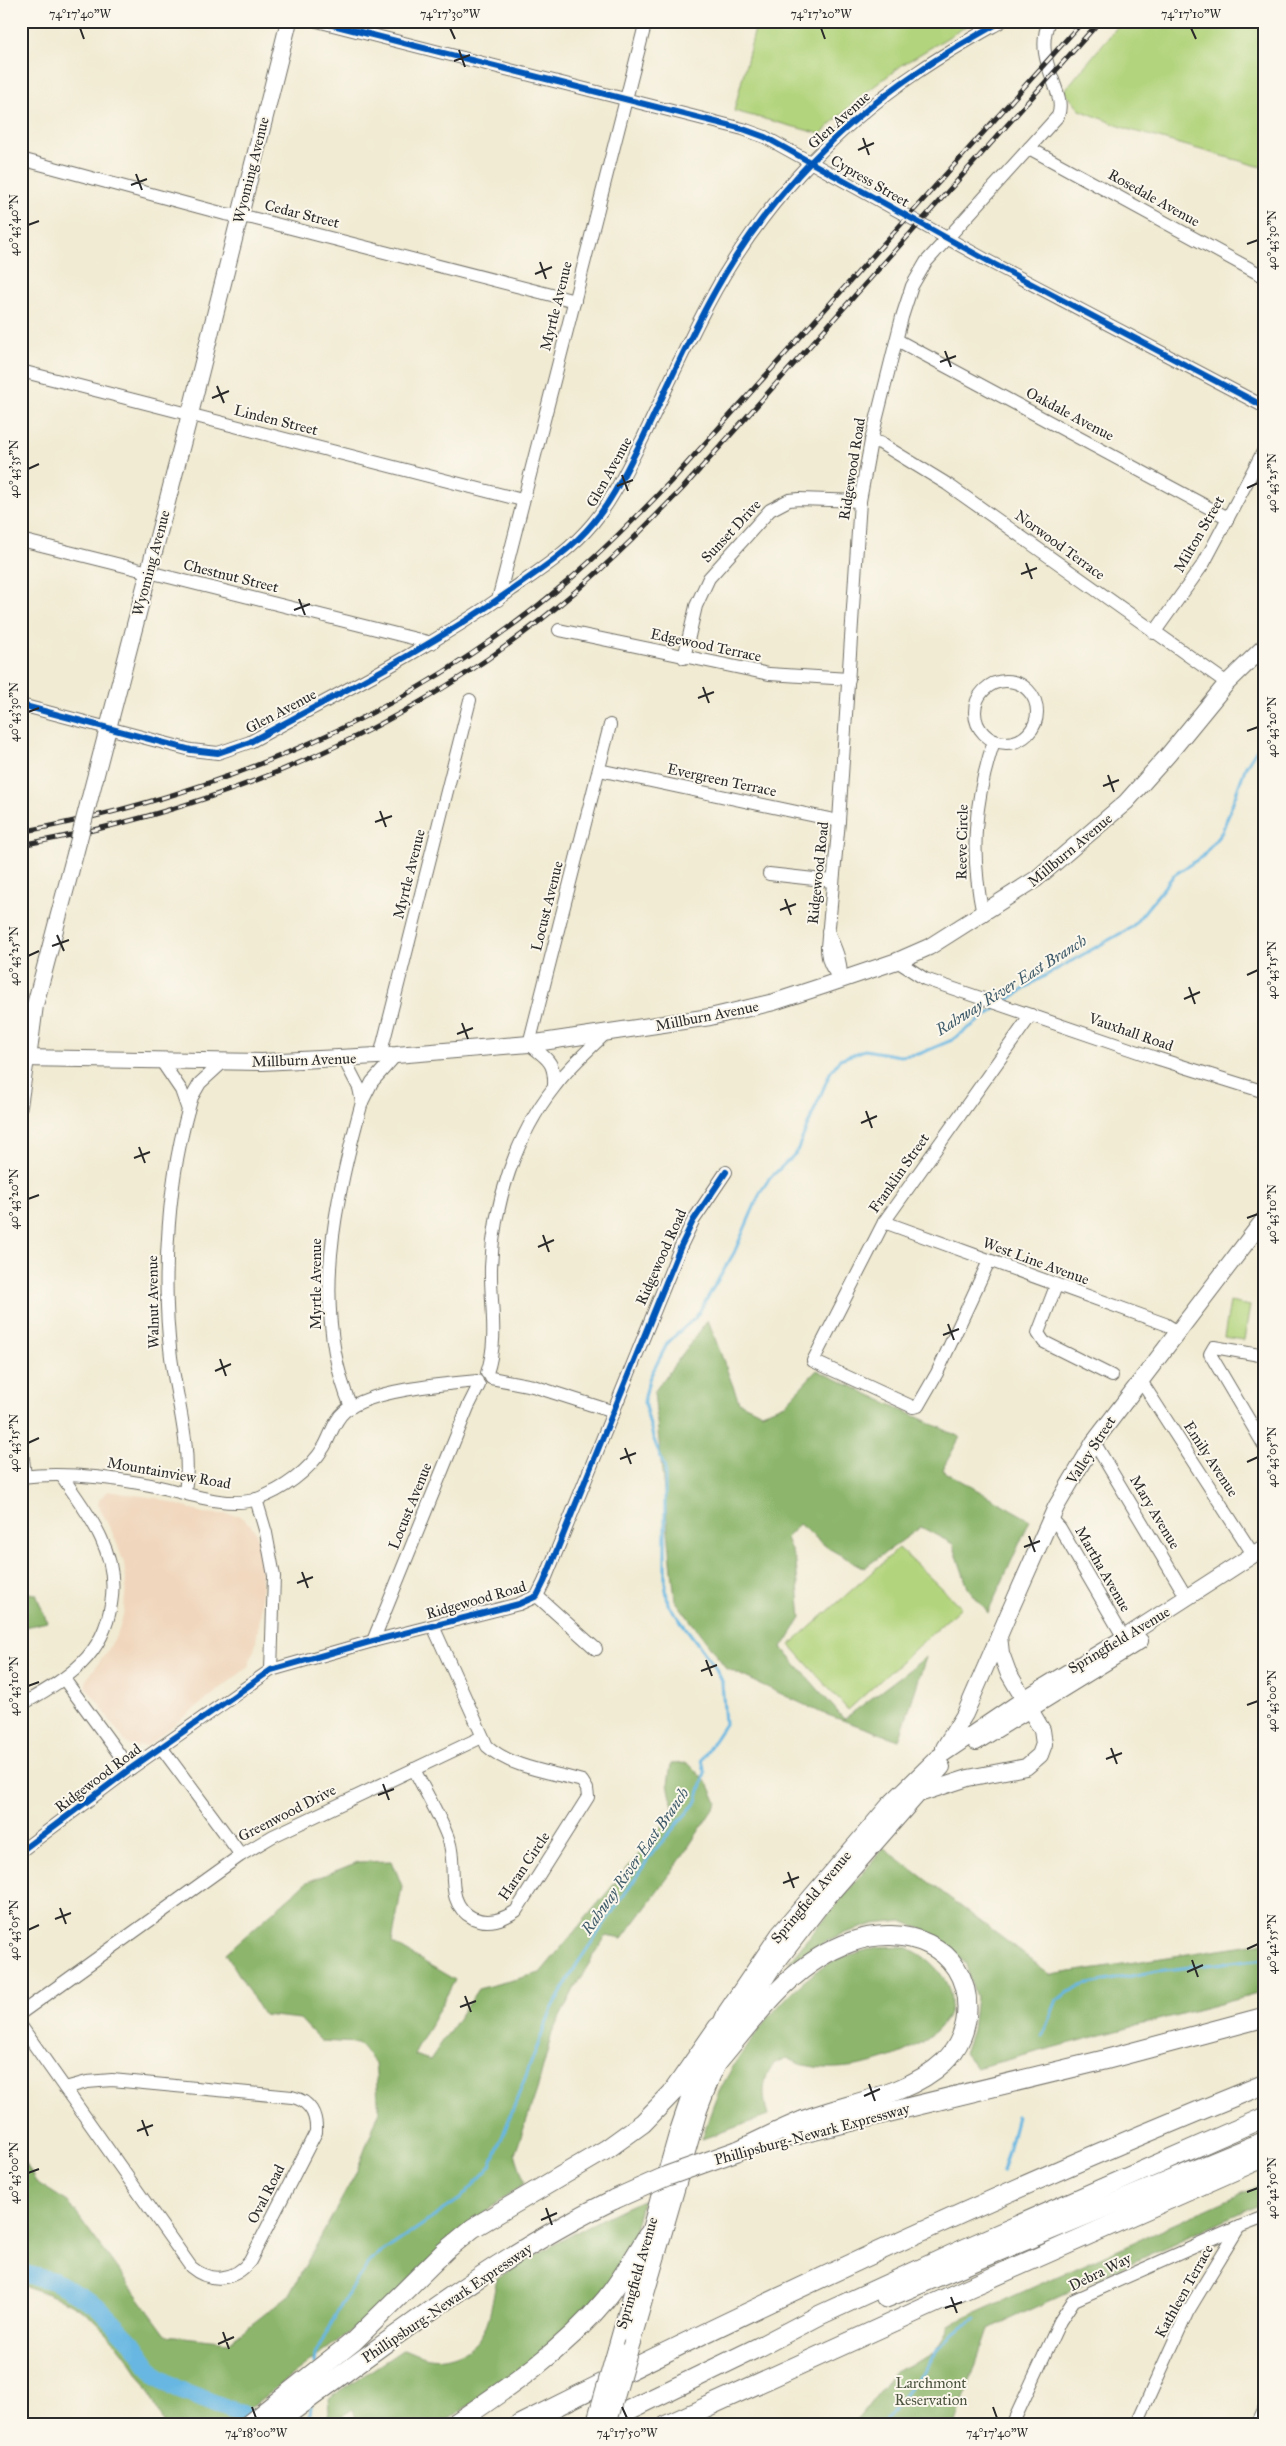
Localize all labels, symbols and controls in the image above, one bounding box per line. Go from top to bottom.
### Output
text: 74°17'40"W [49,7,112,21]
text: 74°17'30"W [420,7,481,21]
text: 74°17'20"W [790,7,852,21]
text: 74°17'10"W [1161,7,1222,21]
street label: Glen Avenue [804,87,874,153]
street label: Wyoming Avenue [229,115,273,225]
street label: Cypress Street [827,151,913,211]
street label: Rosedale Avenue [1105,165,1203,231]
text: 40°43'40"N [7,194,21,256]
street label: Cedar Street [263,196,342,232]
text: 40°43'30"N [1265,210,1279,270]
street label: Myrtle Avenue [536,259,576,353]
street label: Oakdale Avenue [1023,383,1117,445]
street label: Linden Street [232,401,320,439]
street label: Ridgewood Road [835,416,869,521]
street label: Glen Avenue [582,434,636,510]
text: 40°43'35"N [7,440,21,498]
text: 40°43'25"N [1265,453,1279,513]
street label: Milton Street [1170,492,1228,575]
street label: Sunset Drive [697,496,765,566]
street label: Norwood Terrace [1011,506,1109,584]
street label: Wyoming Avenue [128,508,174,618]
street label: Chestnut Street [182,555,281,597]
street label: Edgewood Terrace [649,624,763,666]
text: 40°43'30"N [7,682,21,742]
street label: Glen Avenue [243,685,319,737]
text: 40°43'20"N [1265,696,1279,758]
street label: Evergreen Terrace [666,760,778,800]
street label: Reeve Circle [952,804,972,880]
street label: Millburn Avenue [1024,809,1116,891]
street label: Ridgewood Road [804,820,832,925]
street label: Myrtle Avenue [389,827,429,921]
street label: Locust Avenue [527,859,567,953]
text: 40°43'25"N [7,926,21,986]
water label: Rahway River East Branch [931,931,1090,1040]
text: 40°43'15"N [1265,941,1279,999]
street label: Millburn Avenue [654,997,760,1035]
street label: Vauxhall Road [1085,1009,1176,1055]
street label: Millburn Avenue [251,1049,357,1071]
street label: Franklin Street [865,1129,934,1216]
text: 40°43'20"N [7,1168,21,1230]
text: 40°43'10"N [1265,1184,1279,1244]
street label: Ridgewood Road [632,1206,690,1308]
street label: West Line Avenue [980,1233,1092,1289]
street label: Myrtle Avenue [307,1238,325,1330]
street label: Walnut Avenue [143,1255,163,1349]
street label: Valley Street [1062,1412,1120,1488]
text: 40°43'15"N [7,1414,21,1472]
street label: Emily Avenue [1180,1418,1242,1500]
text: 40°43'05"N [1265,1427,1279,1487]
street label: Mountainview Road [106,1453,233,1493]
street label: Locust Avenue [384,1460,436,1552]
street label: Mary Avenue [1126,1472,1184,1552]
street label: Martha Avenue [1071,1523,1135,1615]
street label: Ridgewood Road [424,1577,529,1623]
street label: Springfield Avenue [1065,1602,1173,1678]
text: 40°43'10"N [7,1656,21,1716]
text: 40°43'00"N [1265,1670,1279,1732]
street label: Ridgewood Road [51,1739,145,1816]
street label: Greenwood Drive [235,1781,339,1845]
water label: Rahway River East Branch [577,1784,693,1939]
street label: Haran Circle [494,1828,554,1904]
street label: Springfield Avenue [767,1847,855,1947]
text: 40°43'05"N [7,1900,21,1960]
text: 40°42'55"N [1265,1914,1279,1974]
street label: Phillipsburg-Newark Expressway [712,2099,912,2169]
text: 40°43'00"N [7,2142,21,2204]
text: 40°42'50"N [1265,2157,1279,2219]
street label: Oval Road [243,2161,289,2227]
street label: Springfield Avenue [612,2215,662,2331]
street label: Phillipsburg-Newark Expressway [359,2239,536,2367]
street label: Kathleen Terrace [1151,2241,1217,2341]
street label: Debra Way [1066,2249,1135,2295]
park label: Larchmont Reservation [895,2374,967,2409]
text: 74°18'00"W [225,2426,288,2440]
text: 74°17'50"W [597,2426,658,2440]
text: 74°17'40"W [966,2426,1029,2440]

